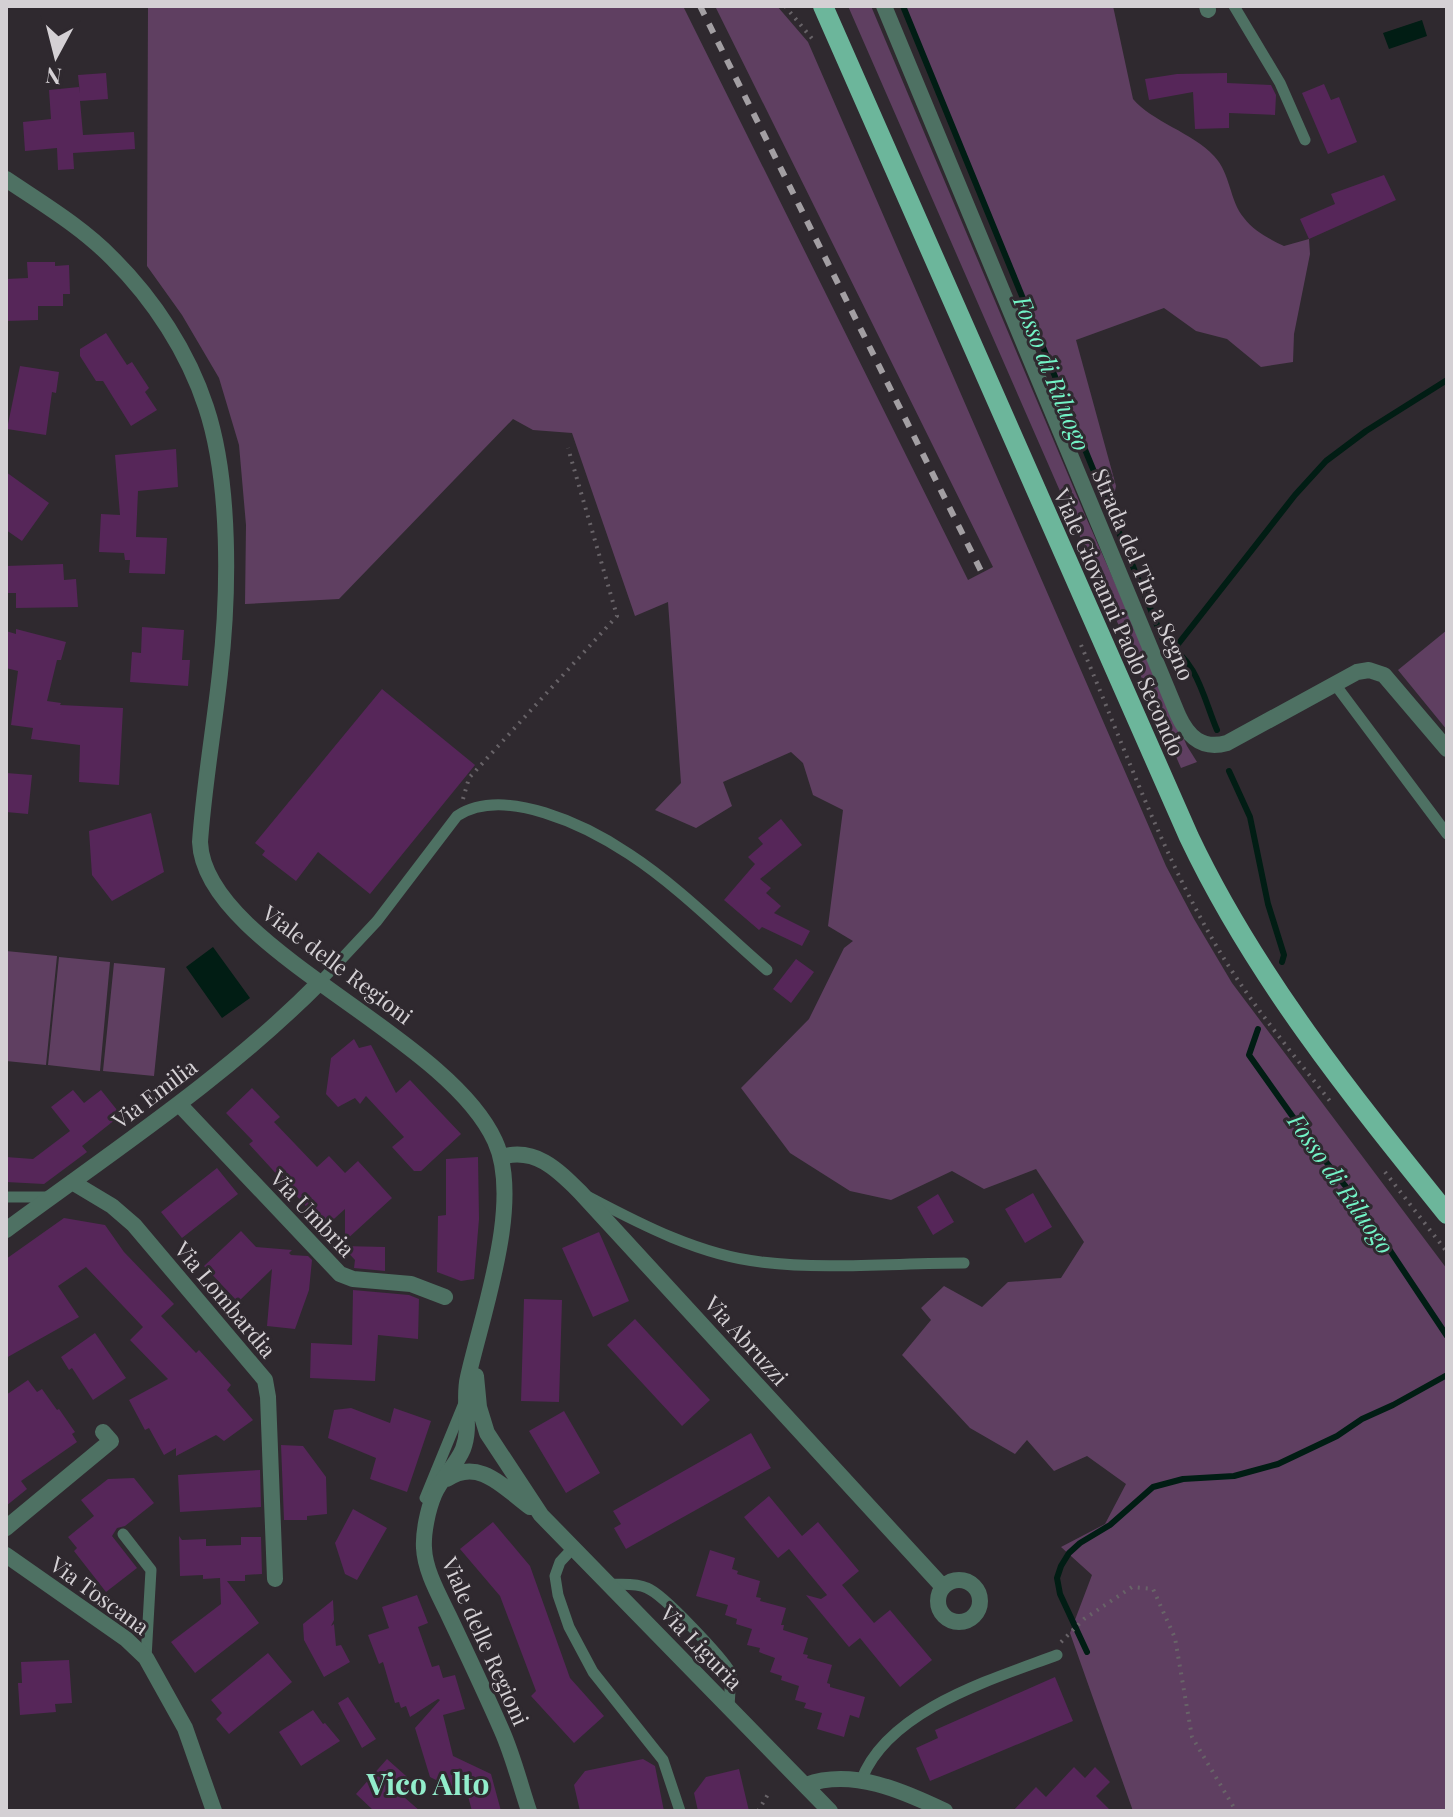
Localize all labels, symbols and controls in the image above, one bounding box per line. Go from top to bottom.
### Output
north arrow [16,16,96,96]
text: N [44,61,63,93]
water label: Fosso di Riluogo [1007,290,1099,455]
street label: Strada del Tiro a Segno [1086,463,1202,685]
street label: Viale Giovanni Paolo Secondo [1047,483,1193,760]
street label: Viale delle Regioni [256,897,419,1031]
street label: Via Emilia [105,1051,203,1135]
water label: Fosso di Riluogo [1281,1106,1402,1260]
street label: Via Umbria [263,1162,362,1263]
street label: Via Lombardia [168,1234,284,1364]
street label: Via Abruzzi [698,1288,795,1391]
street label: Via Toscana [44,1548,156,1641]
street label: Viale delle Regioni [435,1551,537,1730]
street label: Via Liguria [653,1597,750,1696]
district label: Vico Alto [365,1763,490,1803]

